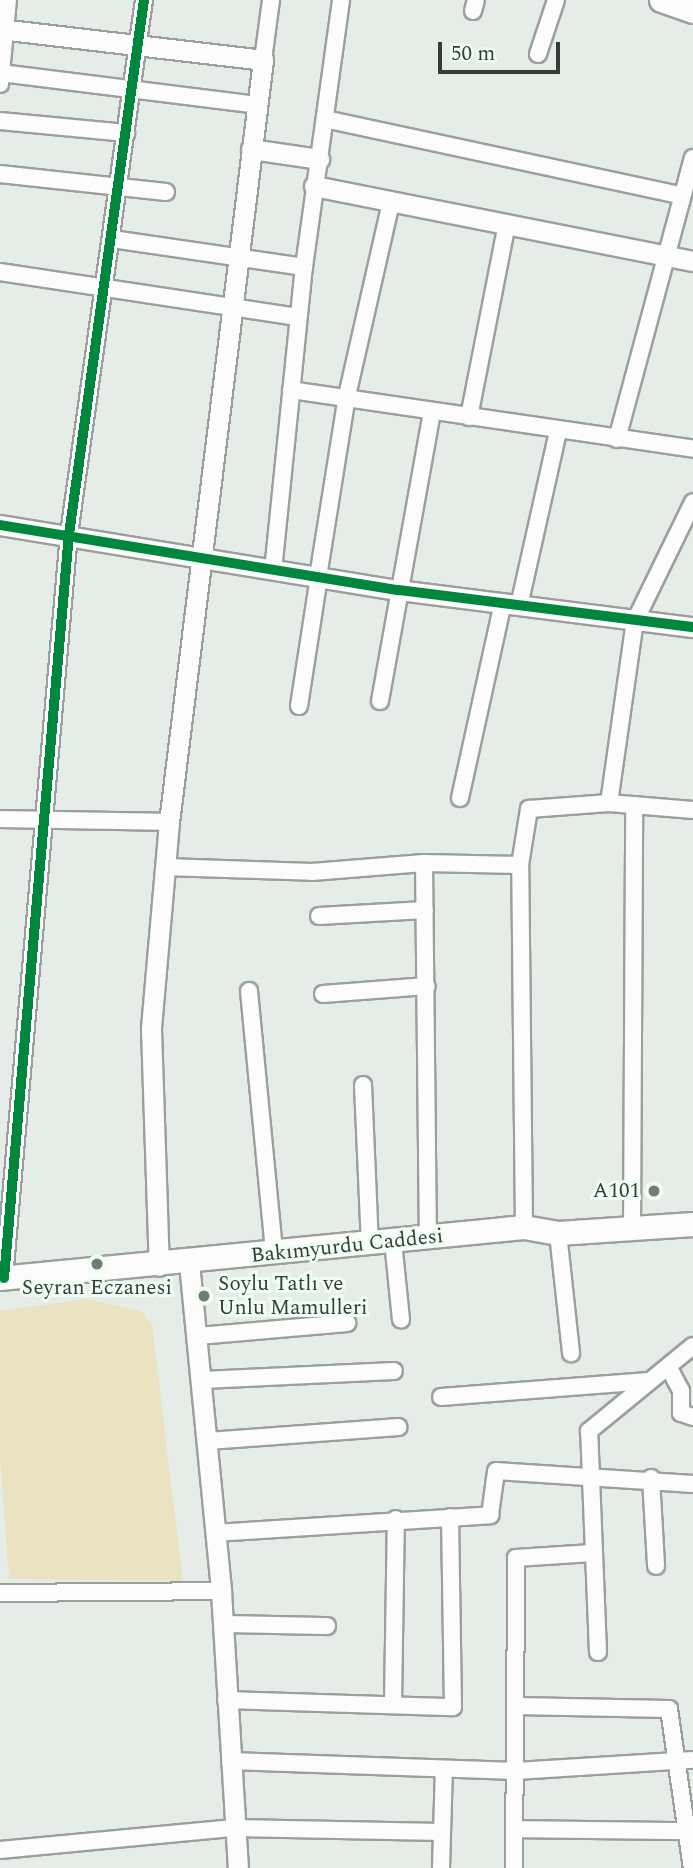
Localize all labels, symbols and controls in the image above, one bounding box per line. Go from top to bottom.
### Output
scale bar [441,28,564,72]
text: 50 m [451,38,495,70]
place label: A101 [593,1178,640,1204]
marker: A101 [646,1183,662,1199]
street label: Bakımyurdu Caddesi [249,1223,445,1269]
marker: Seyran Eczanesi [89,1256,105,1272]
place label: Soylu Tatlı ve Unlu Mamulleri [218,1271,368,1321]
place label: Seyran Eczanesi [22,1275,172,1301]
marker: Soylu Tatlı ve Unlu Mamulleri [196,1288,212,1304]

